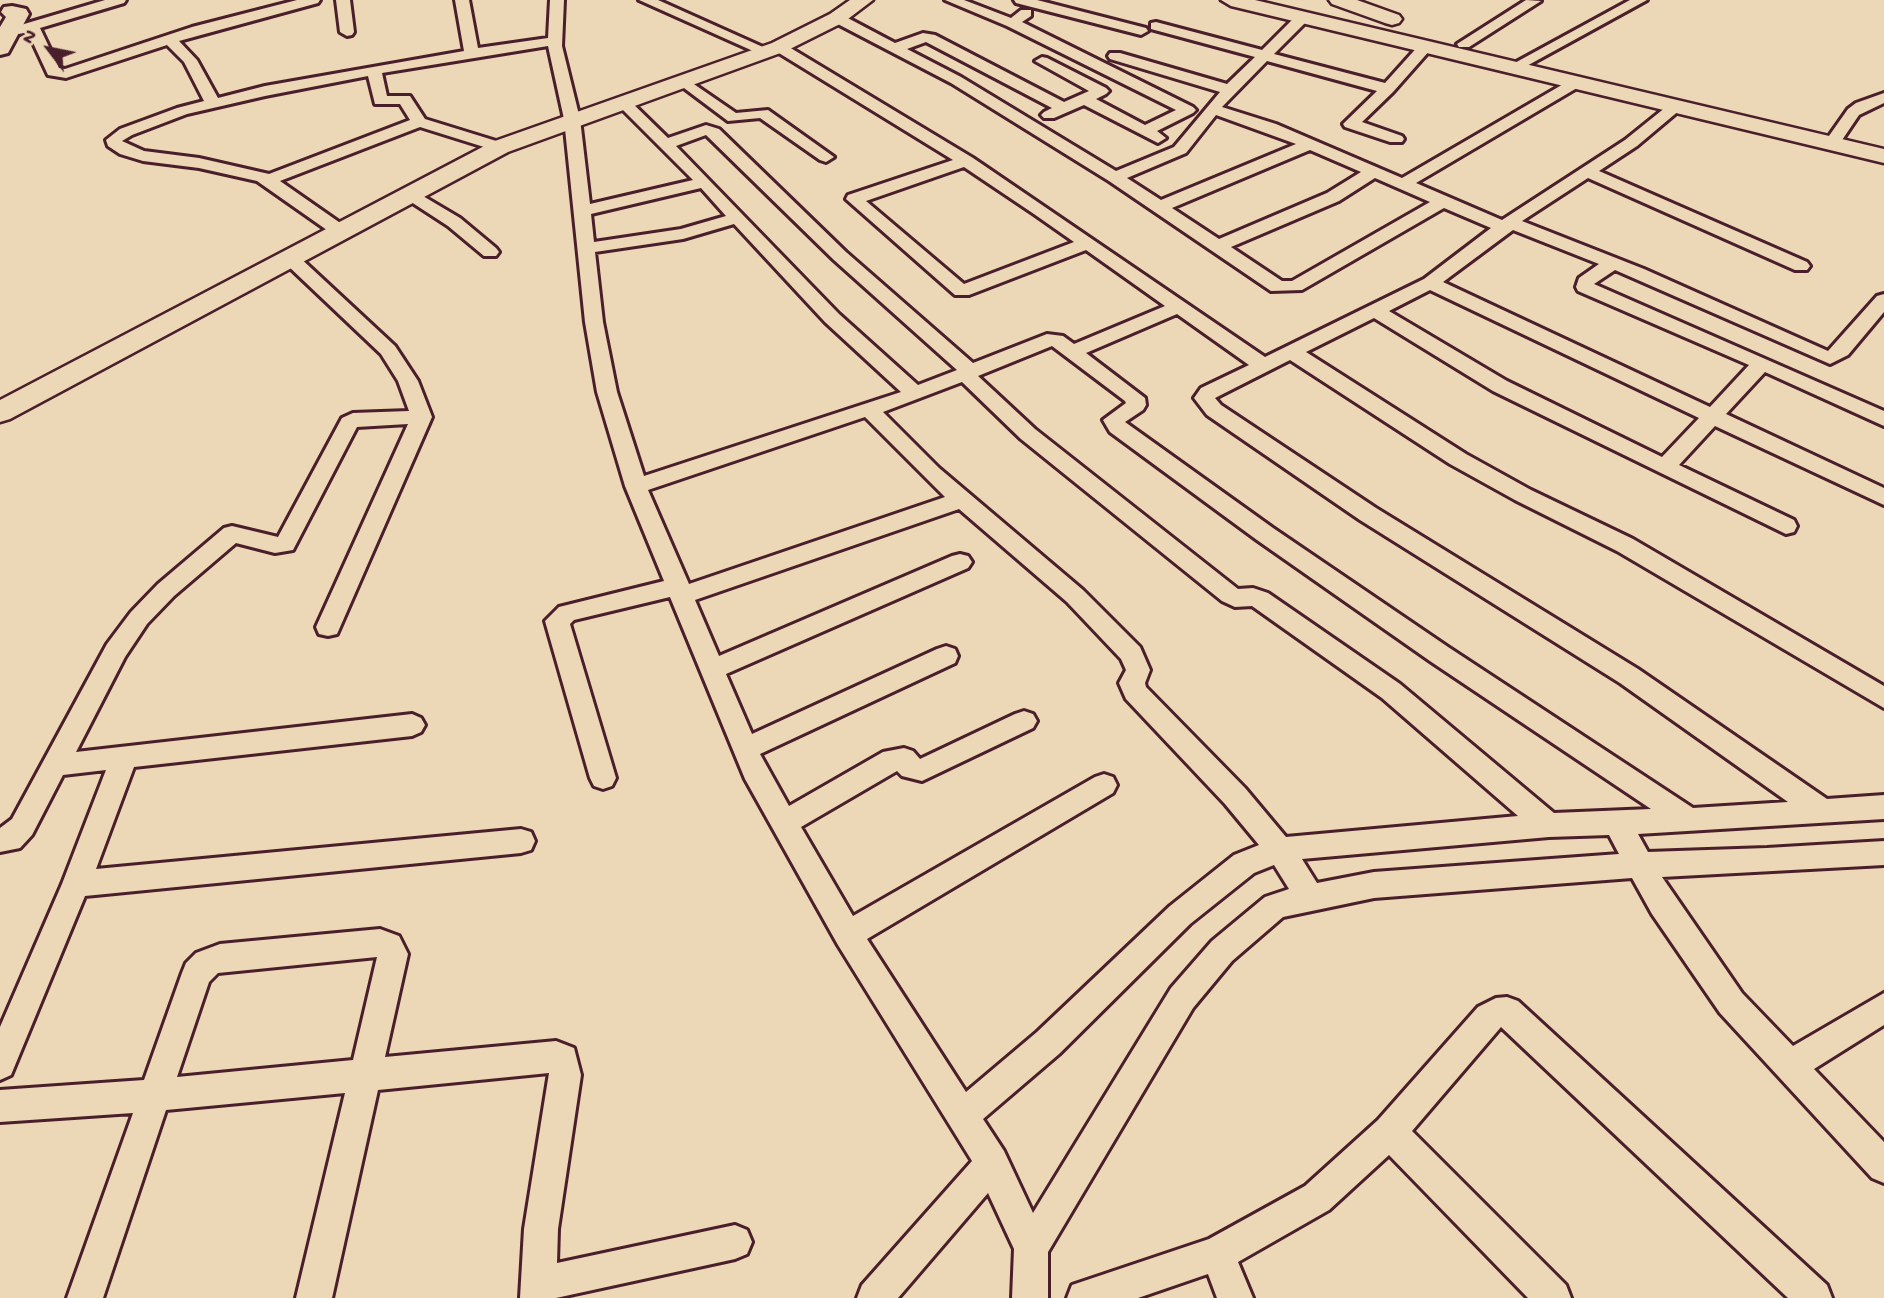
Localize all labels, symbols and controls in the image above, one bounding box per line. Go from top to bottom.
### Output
north arrow [14,14,84,84]
text: N [18,26,44,49]

